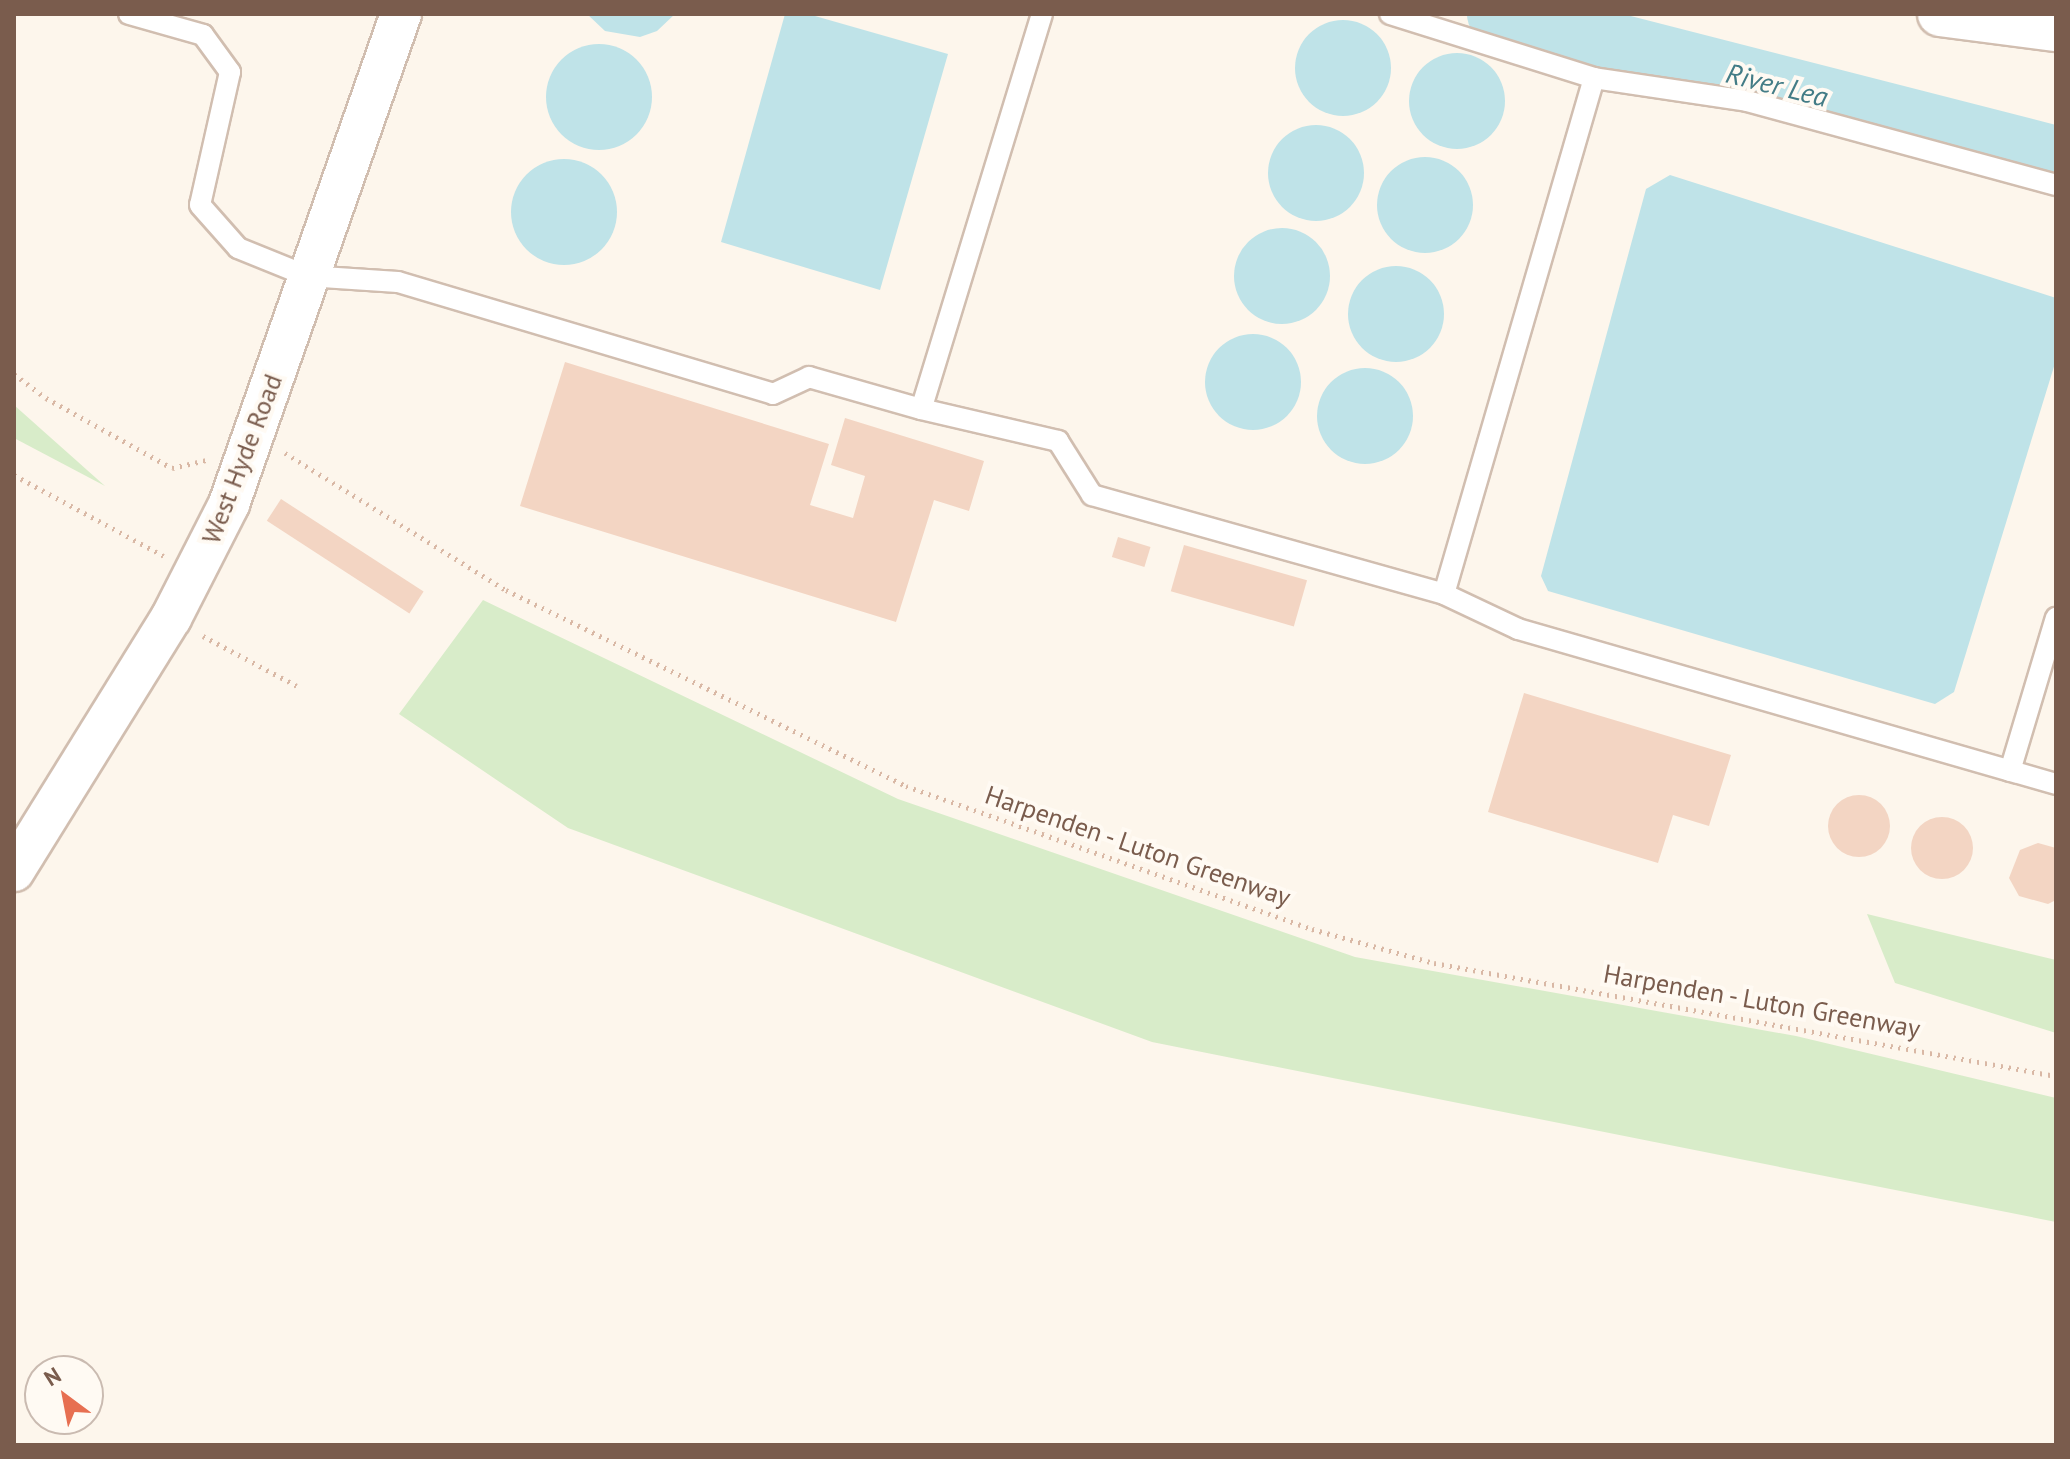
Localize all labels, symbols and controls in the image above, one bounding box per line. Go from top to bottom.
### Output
water label: River Lea [1723,56,1831,114]
street label: West Hyde Road [195,370,289,548]
street label: Harpenden - Luton Greenway [979,778,1297,914]
street label: Harpenden - Luton Greenway [1599,957,1925,1045]
north arrow [24,1355,104,1435]
text: N [39,1361,66,1392]

